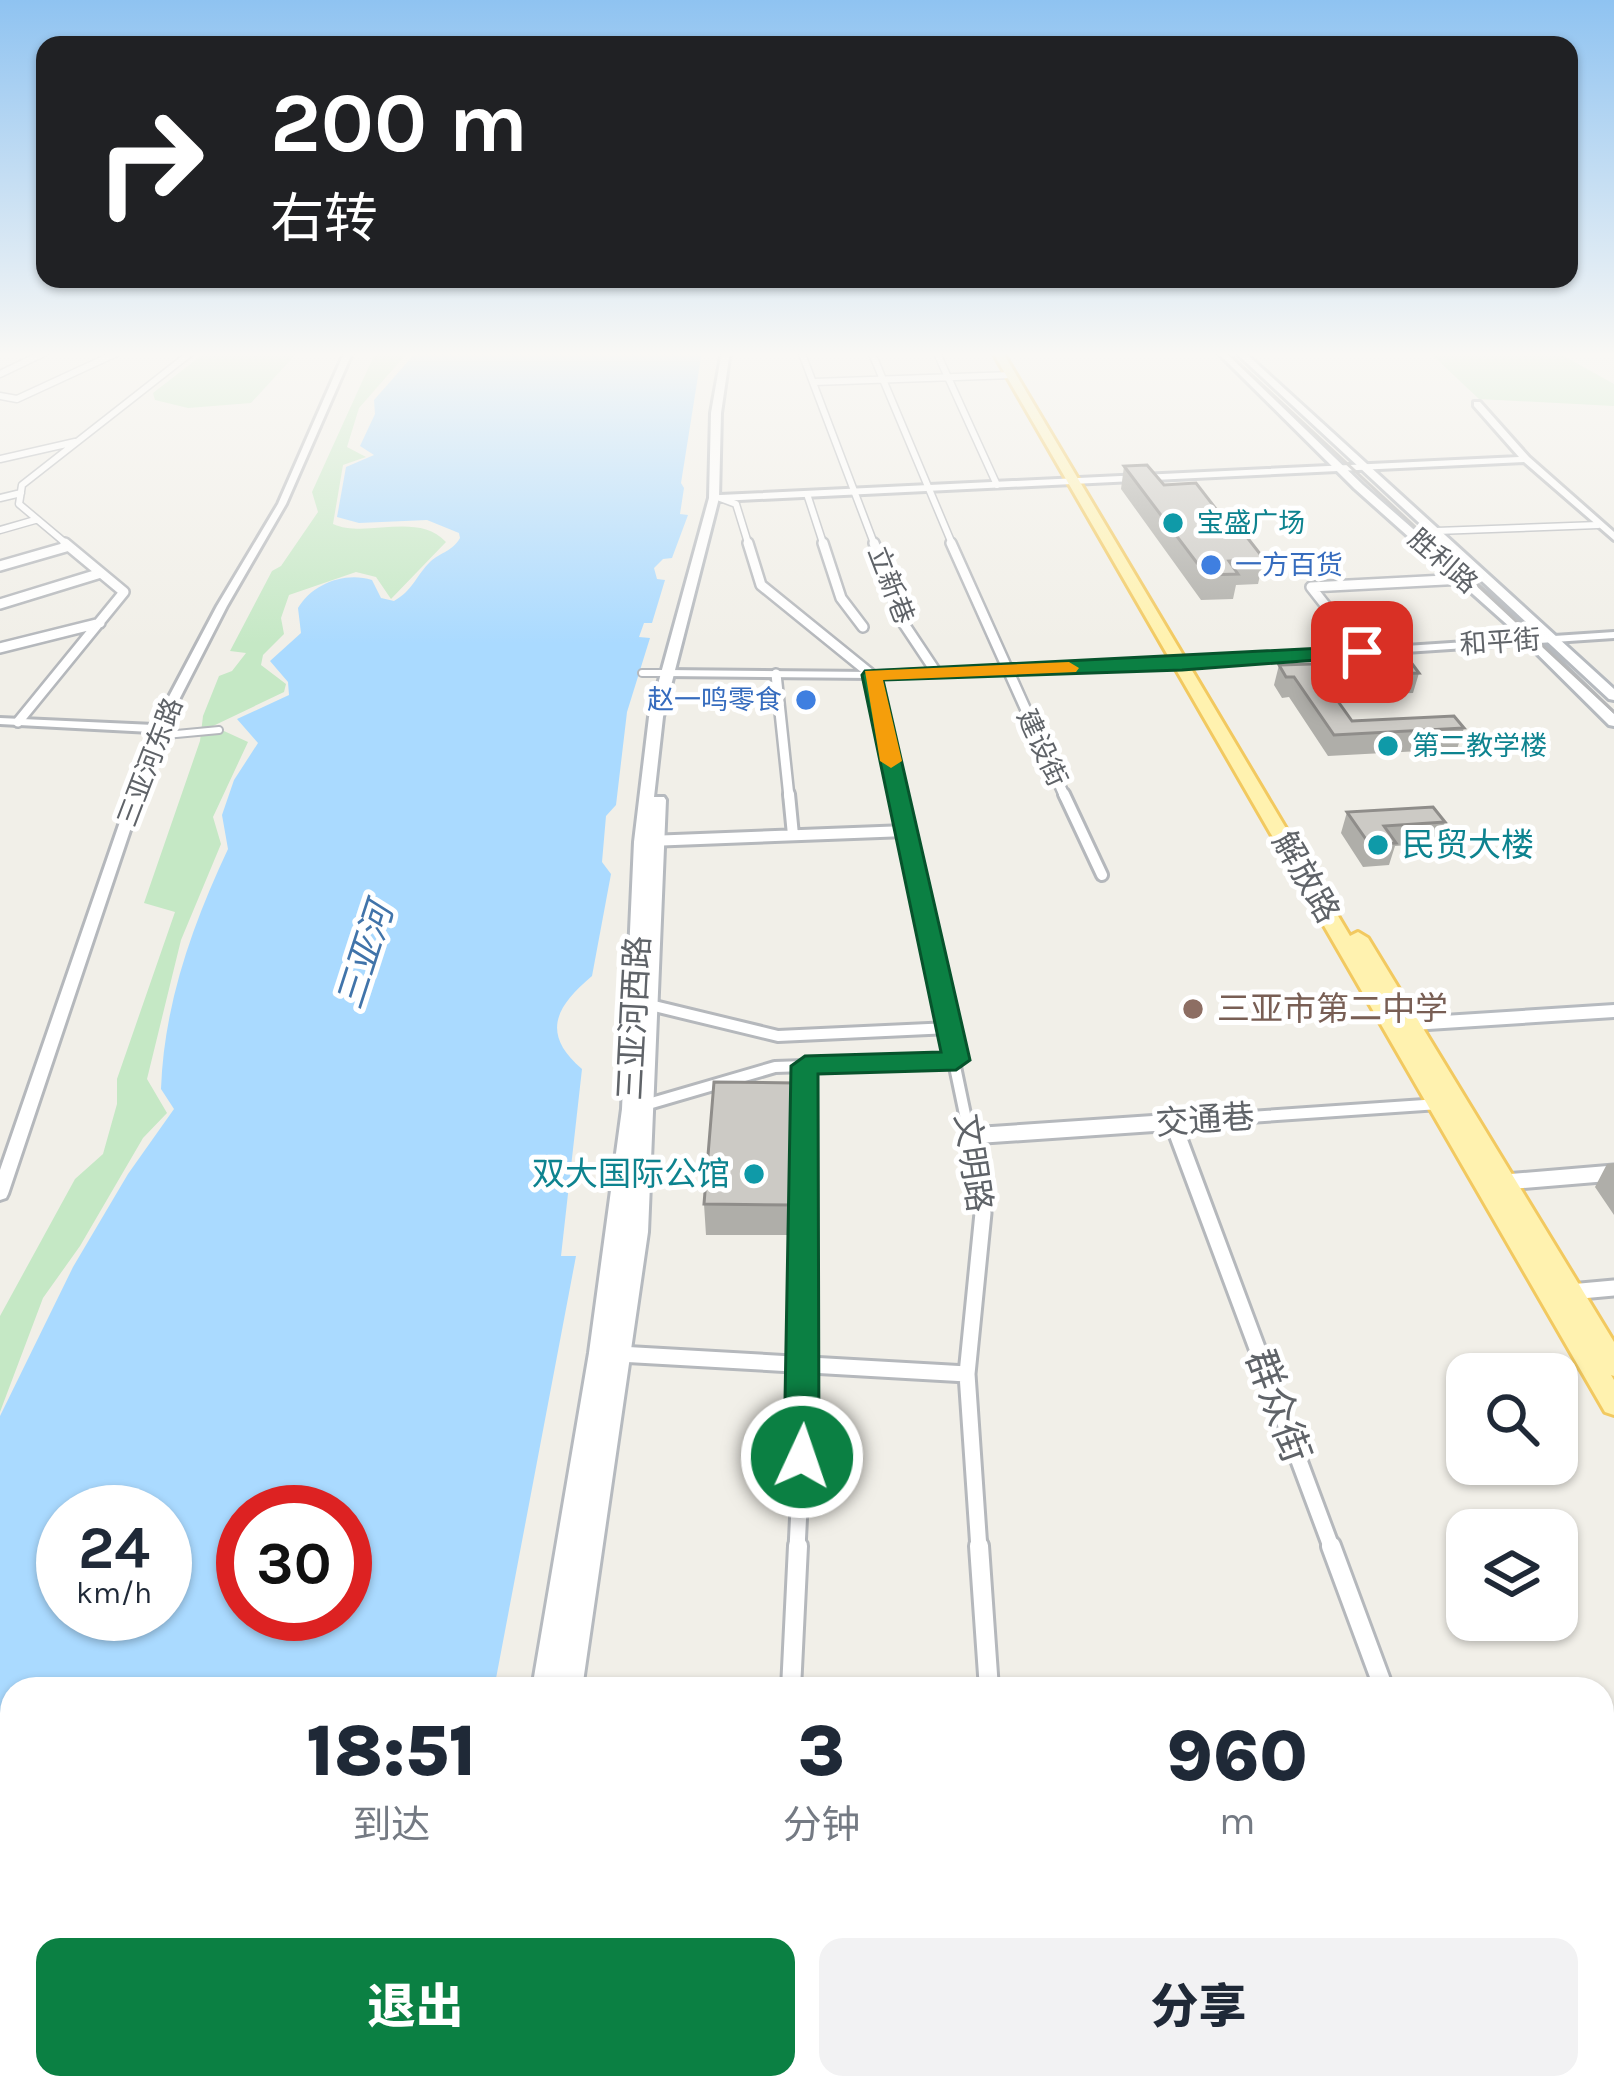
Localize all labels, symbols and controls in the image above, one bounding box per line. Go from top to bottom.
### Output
text: 200 m [270,74,528,172]
icon: right [72,84,228,240]
text: 右转 [270,187,378,251]
place label: 宝盛广场 [1197,507,1305,539]
marker: 宝盛广场 [1160,510,1186,536]
street label: 胜利路 [1402,522,1484,600]
street label: 立新巷 [862,541,920,629]
place label: 一方百货 [1235,549,1343,581]
marker: 一方百货 [1198,552,1224,578]
pin [1311,601,1413,703]
icon: arrive [1329,619,1395,685]
street label: 和平街 [1458,623,1542,661]
place label: 赵一鸣零食 [647,684,782,716]
marker: 赵一鸣零食 [793,687,819,713]
street label: 三亚河东路 [111,693,189,831]
street label: 建设街 [1010,705,1074,791]
place label: 第二教学楼 [1412,730,1547,762]
marker: 第二教学楼 [1375,733,1401,759]
street label: 解放路 [1265,825,1347,929]
place label: 民贸大楼 [1402,826,1534,864]
marker: 民贸大楼 [1365,832,1391,858]
water label: 三亚河 [328,892,404,1014]
street label: 三亚河西路 [611,935,657,1101]
place label: 三亚市第二中学 [1217,990,1448,1028]
marker: 三亚市第二中学 [1180,996,1206,1022]
street label: 交通巷 [1154,1098,1256,1142]
street label: 文明路 [947,1111,999,1215]
place label: 双大国际公馆 [532,1155,730,1193]
marker: 双大国际公馆 [741,1161,767,1187]
street label: 群众街 [1236,1343,1320,1469]
map controls [1446,1353,1578,1641]
button: search [1446,1353,1578,1485]
position arrow [739,1394,865,1520]
speed limit sign: 30 [216,1485,372,1641]
button: layers [1446,1509,1578,1641]
text: 24 [78,1513,150,1583]
text: km/h [76,1575,152,1611]
text: 18:51 [306,1709,476,1793]
text: 3 [798,1709,845,1793]
text: 960 [1167,1714,1308,1798]
text: m [1219,1798,1255,1844]
text: 到达 [352,1802,430,1848]
text: 分钟 [782,1802,860,1848]
button: 退出 [36,1938,795,2076]
button: 分享 [819,1938,1578,2076]

